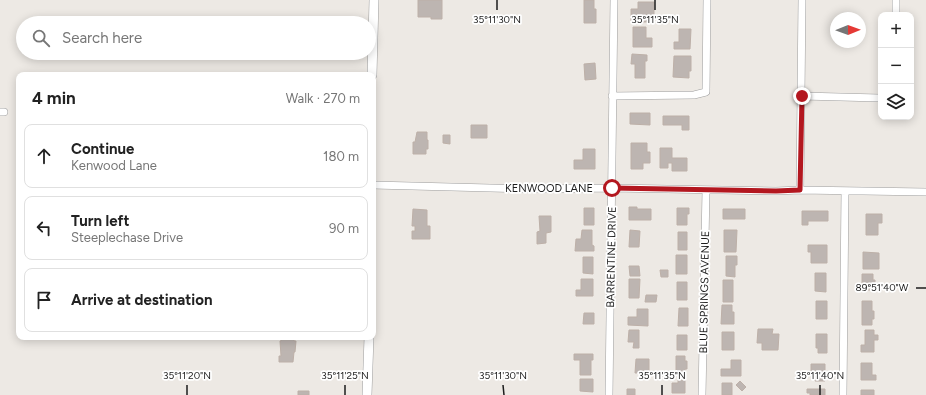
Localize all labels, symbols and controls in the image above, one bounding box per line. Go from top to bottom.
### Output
north arrow [830,12,866,48]
map controls [878,12,914,120]
button: + [878,12,914,48]
text: 35°11'30"N [473,13,521,26]
text: 35°11'35"N [631,13,679,26]
search box [16,16,376,60]
icon: search [30,27,52,49]
text: Search here [62,29,142,47]
button: − [878,48,914,84]
button: layers [878,84,914,120]
route end [793,87,811,105]
text: 4 min [32,88,76,108]
text: Walk · 270 m [286,91,360,106]
text: Continue [71,140,134,158]
icon: ahead [33,145,55,167]
text: 180 m [323,149,359,164]
text: Kenwood Lane [71,158,157,173]
route start [603,179,621,197]
street label: KENWOOD LANE [505,182,593,195]
street label: BARRENTINE DRIVE [604,206,619,308]
text: Turn left [71,212,129,230]
icon: left [33,217,55,239]
text: 90 m [329,221,359,236]
text: Steeplechase Drive [71,230,183,245]
street label: BLUE SPRINGS AVENUE [697,231,712,353]
text: 89°51'40"W [856,281,909,294]
icon: arrive [33,289,55,311]
text: Arrive at destination [71,291,212,309]
text: 35°11'20"N [163,369,211,382]
text: 35°11'25"N [321,369,369,382]
text: 35°11'30"N [479,369,527,382]
text: 35°11'35"N [638,369,686,382]
text: 35°11'40"N [796,369,844,382]

